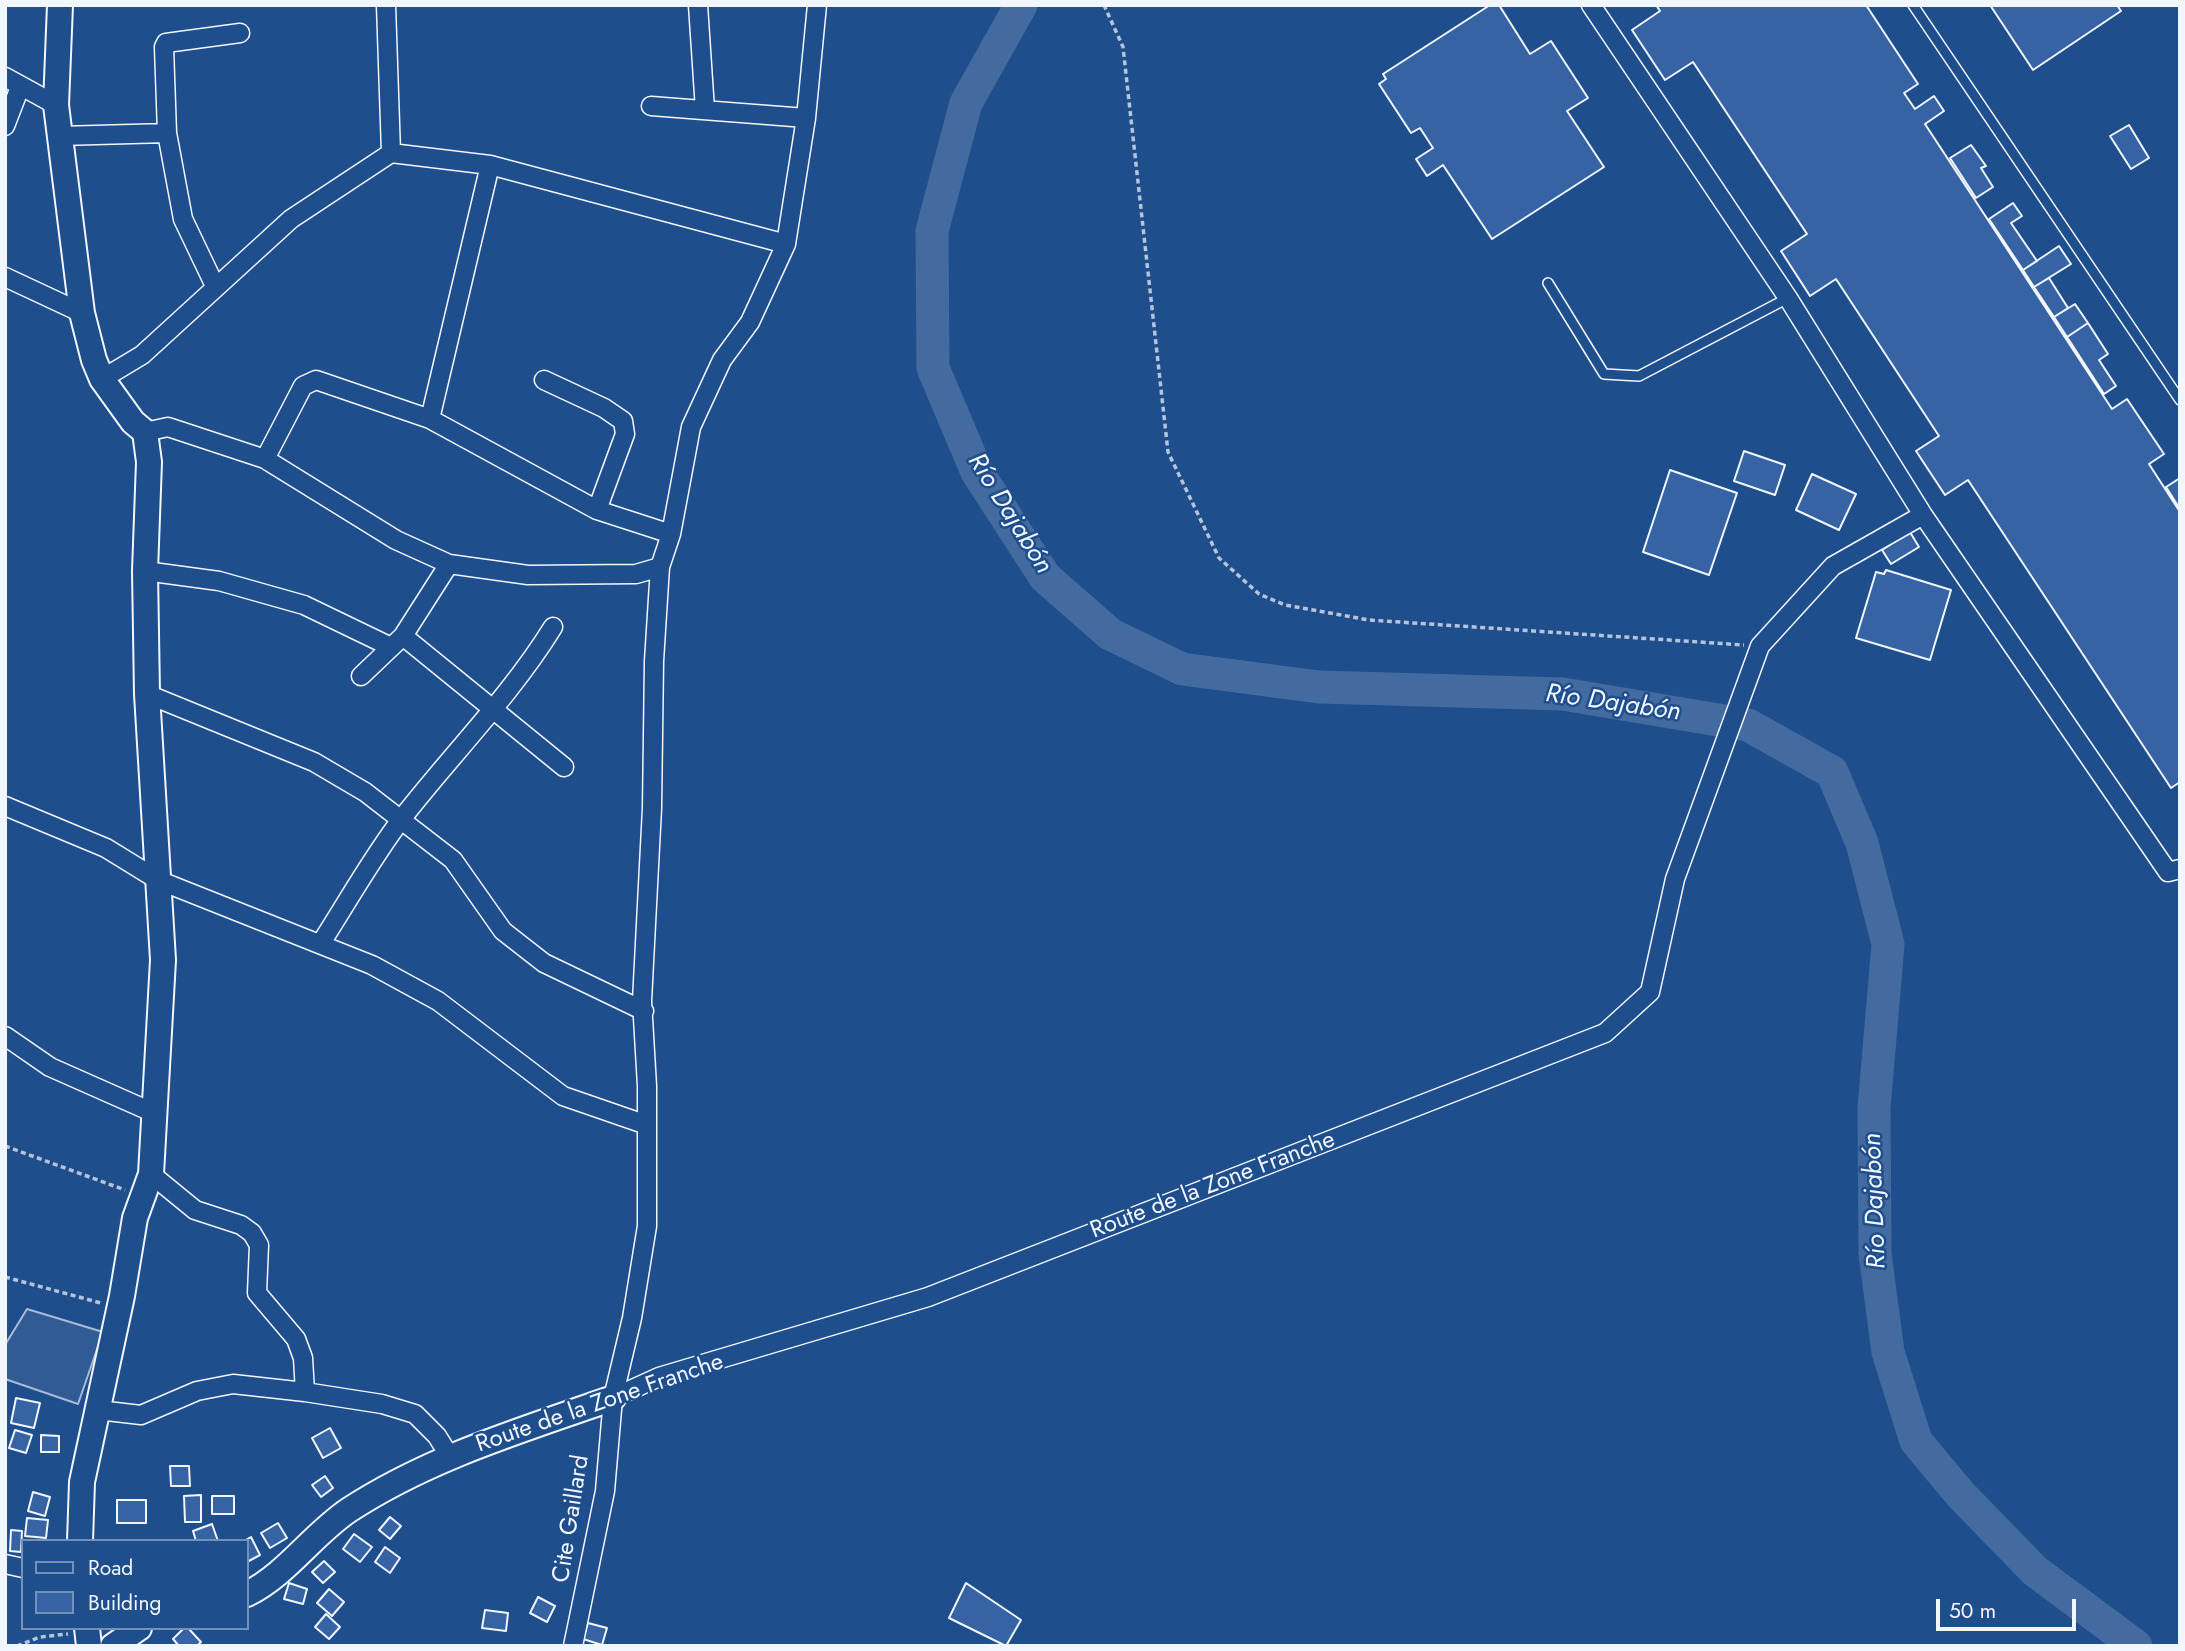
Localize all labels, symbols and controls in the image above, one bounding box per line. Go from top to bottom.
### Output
water label: Río Dajabón [960,448,1058,580]
water label: Río Dajabón [1544,679,1682,729]
street label: Route de la Zone Franche [1087,1126,1339,1246]
water label: Río Dajabón [1858,1133,1894,1269]
street label: Route de la Zone Franche [472,1348,728,1460]
street label: Cite Gaillard [548,1453,596,1585]
legend [21,1539,248,1630]
text: Road [88,1553,133,1583]
scale bar [1940,1584,2080,1628]
text: Building [88,1588,161,1618]
text: 50 m [1949,1596,1996,1626]

